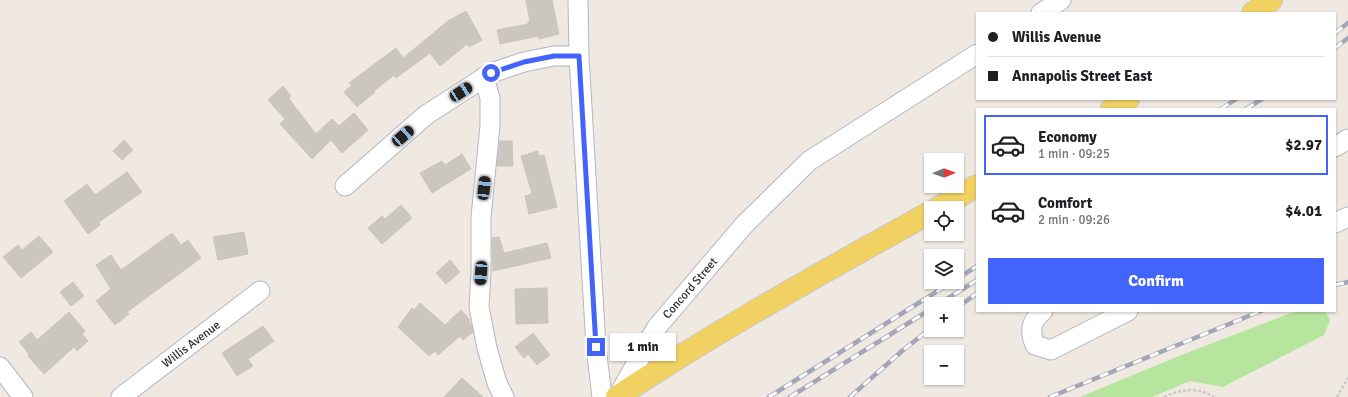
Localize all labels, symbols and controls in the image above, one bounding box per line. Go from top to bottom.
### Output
text: Willis Avenue [1012,28,1101,46]
route start [482,64,500,82]
text: Annapolis Street East [1012,67,1152,85]
car [448,80,474,104]
car [390,124,416,148]
icon: car [990,127,1026,163]
text: Economy [1038,128,1097,146]
text: $2.97 [1285,136,1322,154]
text: 1 min · 09:25 [1038,146,1110,162]
north arrow [924,153,964,193]
map controls [924,153,964,385]
car [477,175,491,201]
icon: car [990,193,1026,229]
text: Comfort [1038,194,1092,212]
button: locate [924,201,964,241]
text: $4.01 [1285,202,1322,220]
text: 2 min · 09:26 [1038,212,1110,228]
button: layers [924,249,964,289]
street label: Concord Street [660,255,721,322]
button: Confirm [988,258,1324,304]
car [474,261,488,285]
button: + [924,297,964,337]
street label: Willis Avenue [159,318,223,371]
callout: 1 min [610,333,676,361]
route end [587,338,605,356]
text: 1 min [627,339,659,355]
button: − [924,345,964,385]

